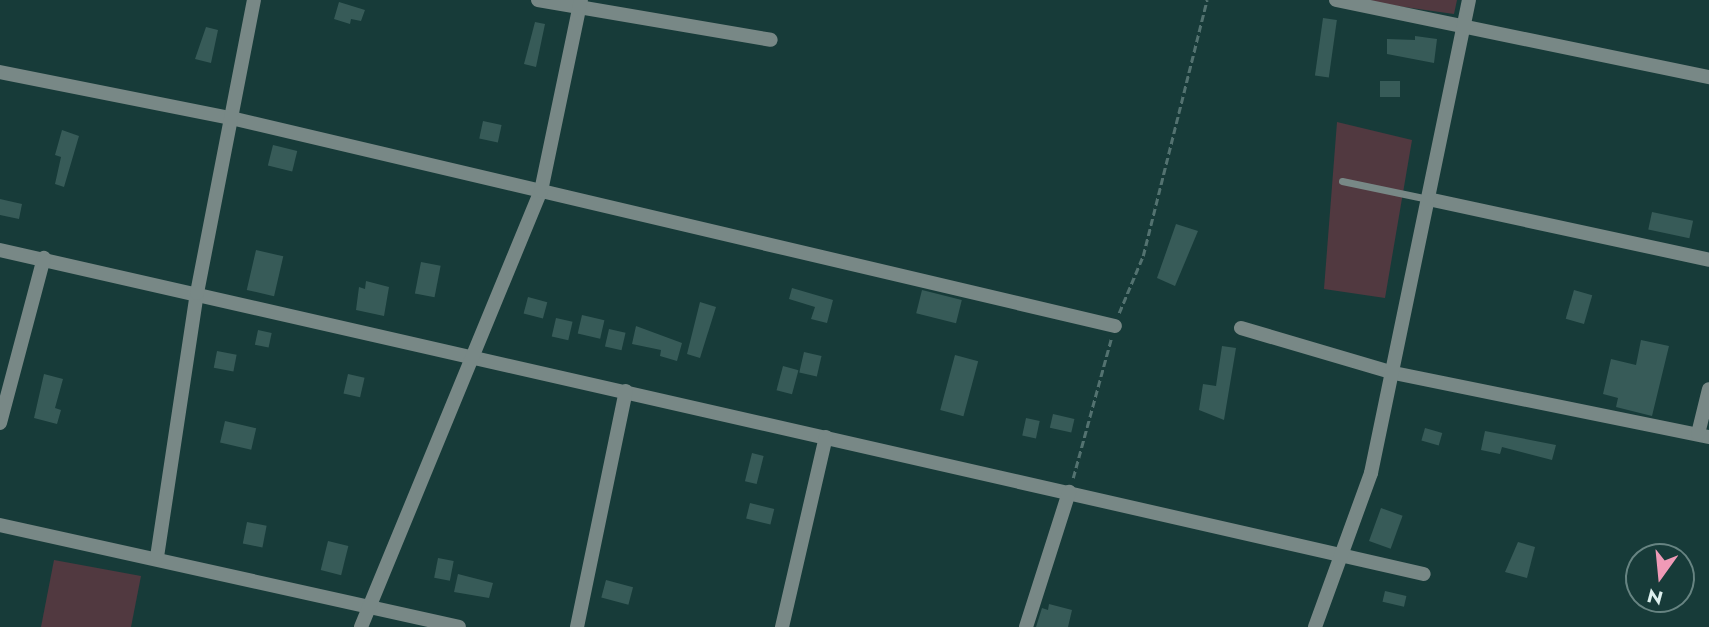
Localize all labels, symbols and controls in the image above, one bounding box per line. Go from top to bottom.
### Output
north arrow [1625,543,1695,613]
text: N [1644,582,1666,612]

